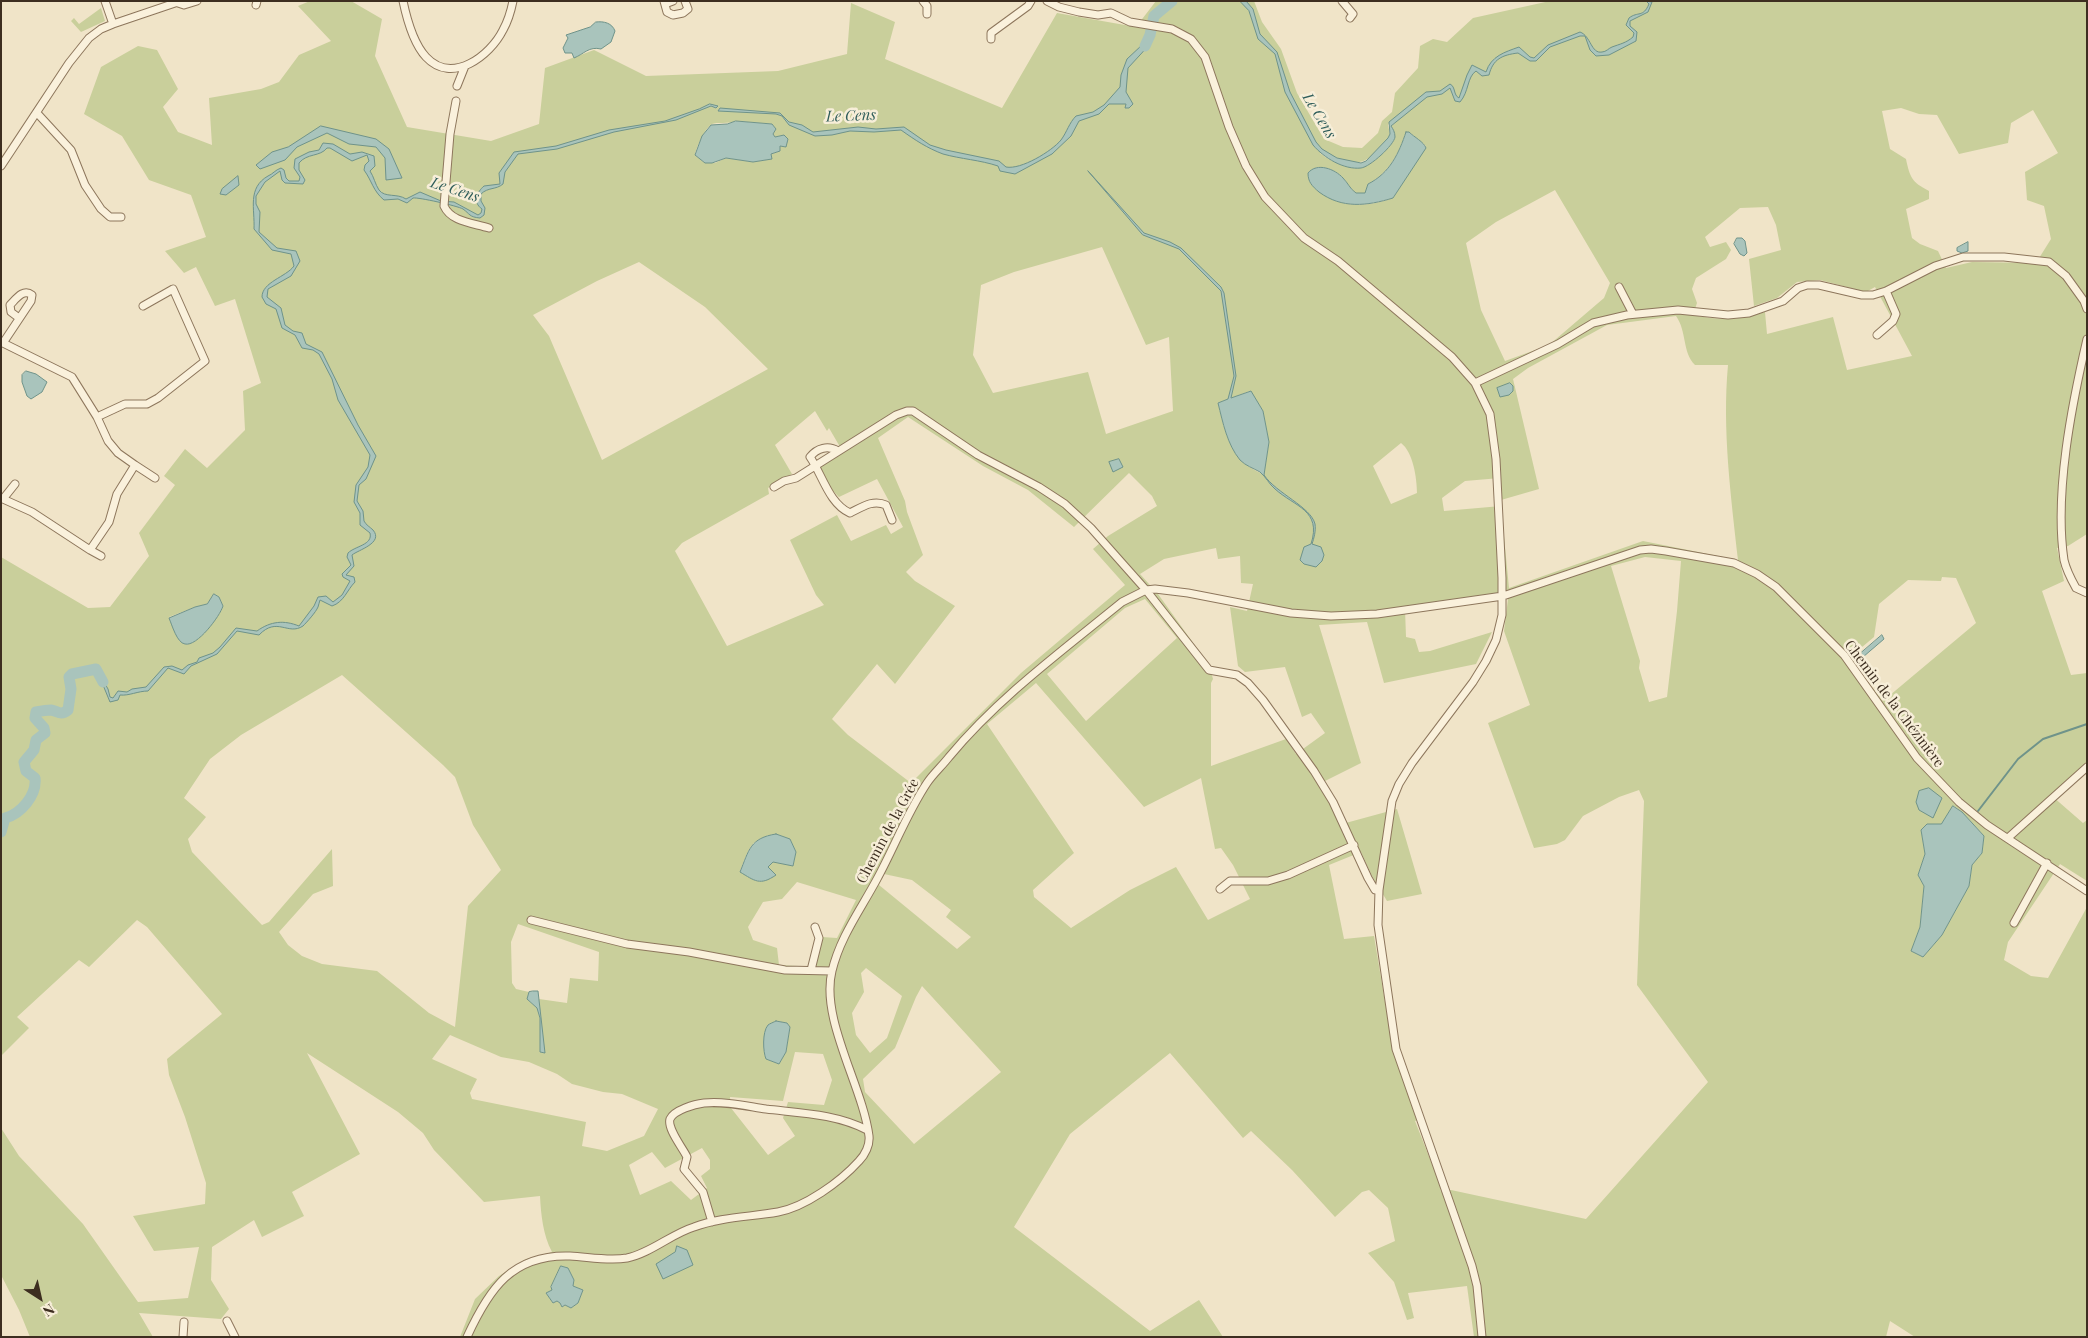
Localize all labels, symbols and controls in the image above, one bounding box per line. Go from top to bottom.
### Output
water label: Le Cens [1298,90,1340,142]
water label: Le Cens [826,106,876,126]
water label: Le Cens [428,174,482,206]
street label: Chemin de la Chézinière [1841,637,1947,771]
street label: Chemin de la Grée [853,776,923,886]
north arrow [15,1273,65,1323]
text: N [39,1300,58,1321]

